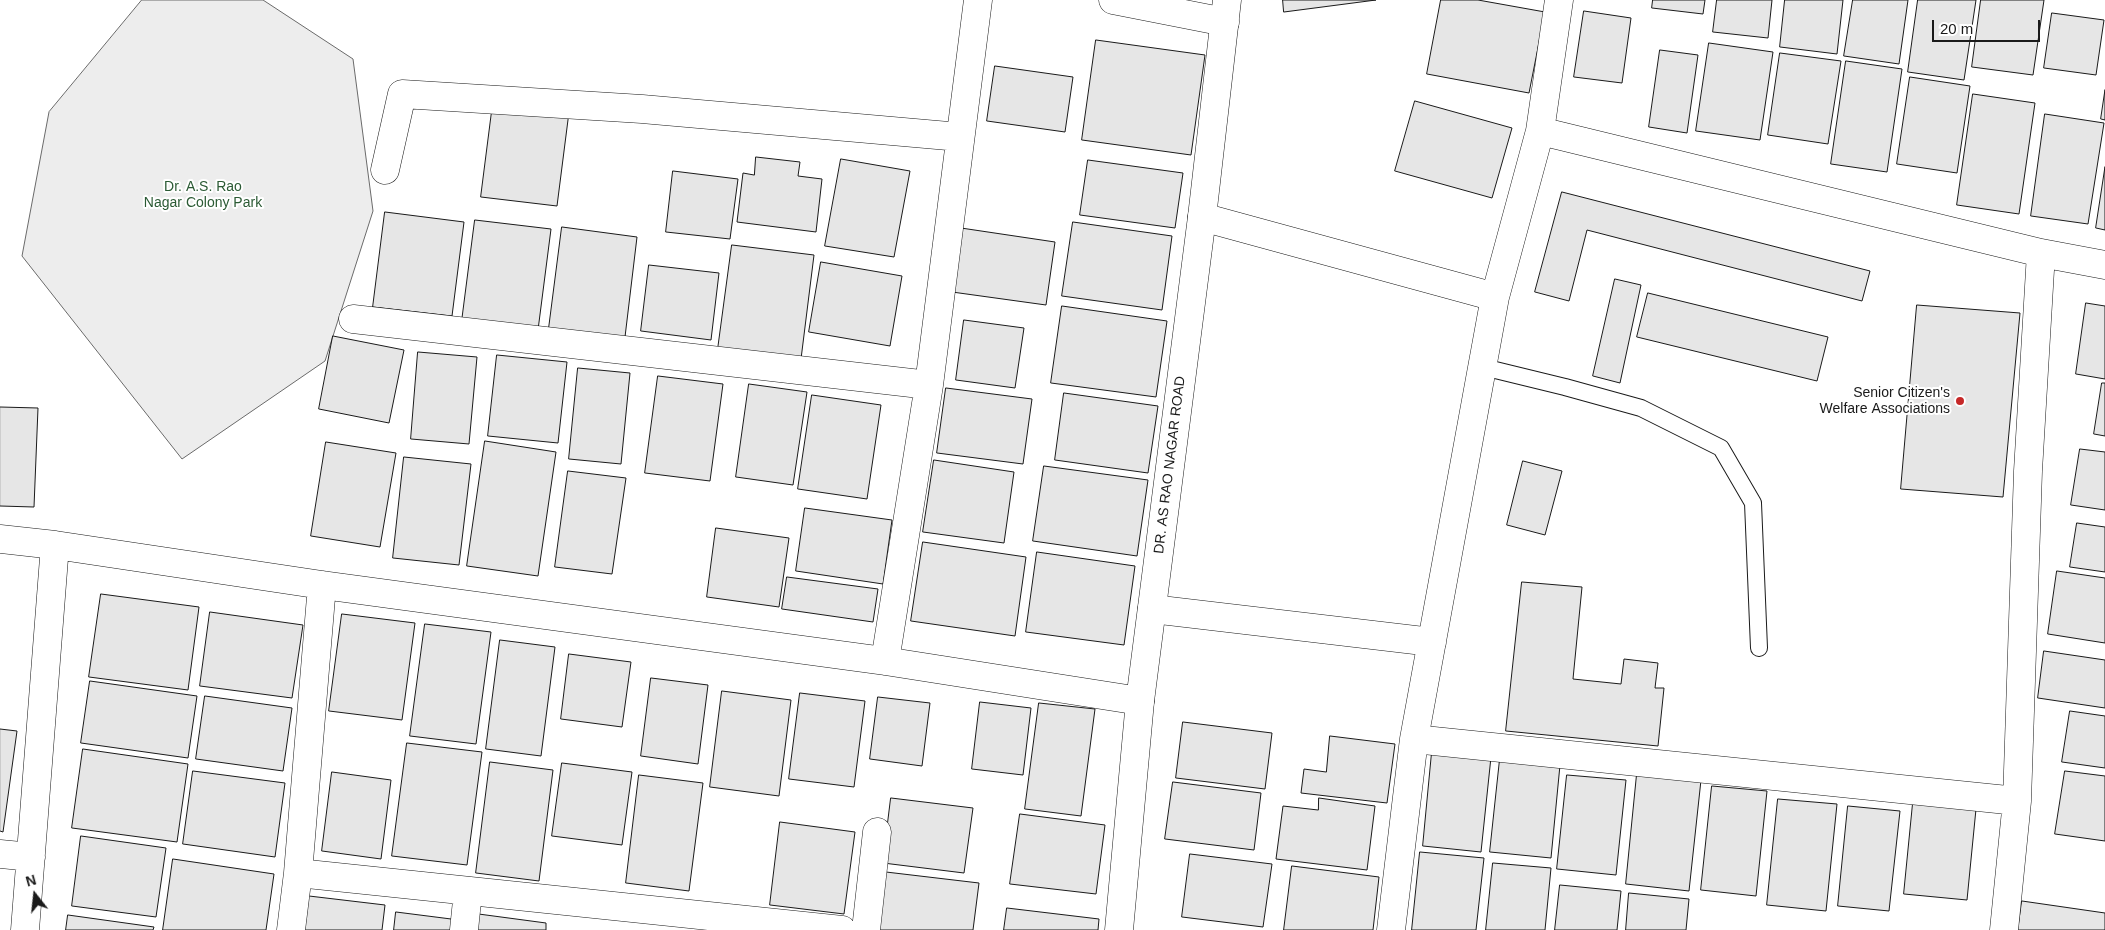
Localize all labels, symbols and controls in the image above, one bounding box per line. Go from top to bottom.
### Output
scale bar [1935,10,2042,42]
text: 20 m [1940,20,1973,37]
park label: Dr. A.S. Rao Nagar Colony Park [144,179,262,212]
street label: DR. AS RAO NAGAR ROAD [1151,375,1189,555]
place label: Senior Citizen's Welfare Associations [1820,385,1950,418]
marker: Senior Citizen's Welfare Associations [1954,395,1966,407]
north arrow [10,870,60,920]
text: N [24,871,38,890]

